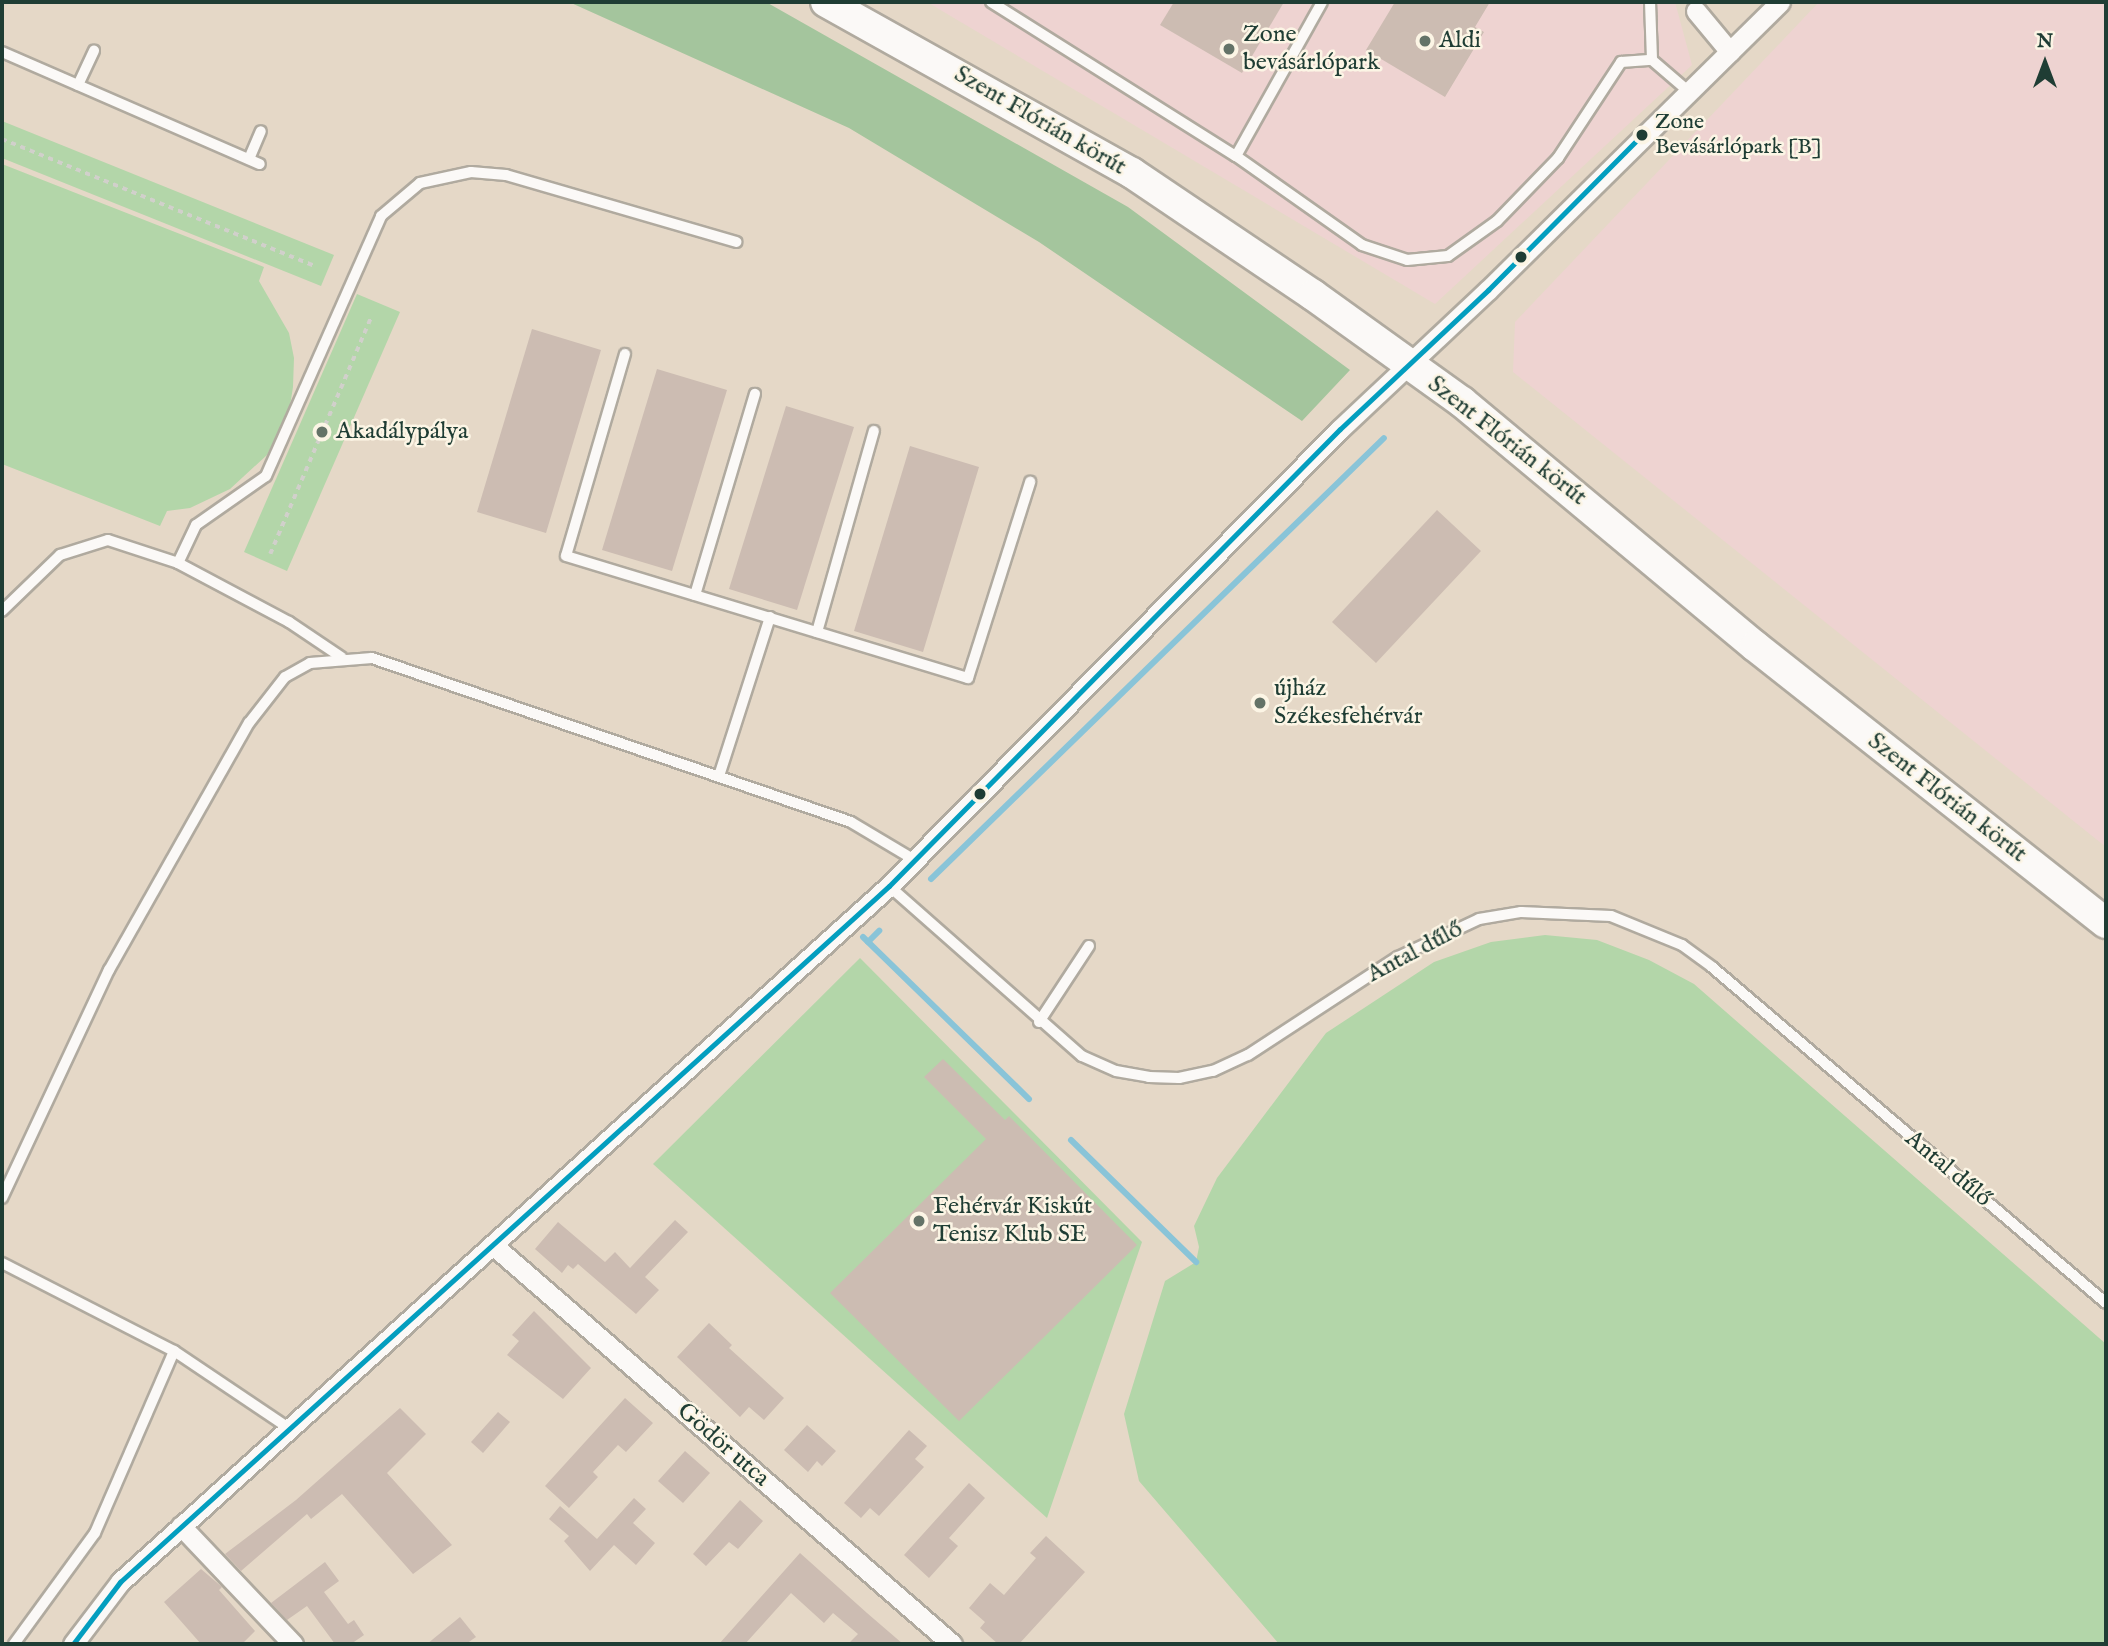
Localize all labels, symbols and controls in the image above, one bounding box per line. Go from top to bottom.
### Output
place label: Zone bevásárlópark [1243,21,1380,77]
place label: Aldi [1439,27,1481,55]
north arrow [2010,28,2080,98]
text: N [2037,30,2053,54]
marker: Aldi [1417,33,1433,49]
marker: Zone bevásárlópark [1221,41,1237,57]
street label: Szent Flórián körút [949,60,1131,182]
place label: Zone Bevásárlópark [B] [1655,109,1821,160]
marker: Zone Bevásárlópark [B] [1635,128,1649,142]
unlabelled marker [1514,250,1528,264]
street label: Szent Flórián körút [1422,370,1592,512]
place label: Akadálypálya [336,418,468,446]
marker: Akadálypálya [314,424,330,440]
place label: újház Székesfehérvár [1274,675,1422,731]
marker: újház Székesfehérvár [1252,695,1268,711]
street label: Szent Flórián körút [1862,727,2032,869]
unlabelled marker [973,787,987,801]
street label: Antal dűlő [1362,915,1468,989]
street label: Antal dűlő [1899,1125,1997,1213]
place label: Fehérvár Kiskút Tenisz Klub SE [933,1193,1092,1249]
marker: Fehérvár Kiskút Tenisz Klub SE [911,1213,927,1229]
street label: Gödör utca [671,1397,775,1493]

